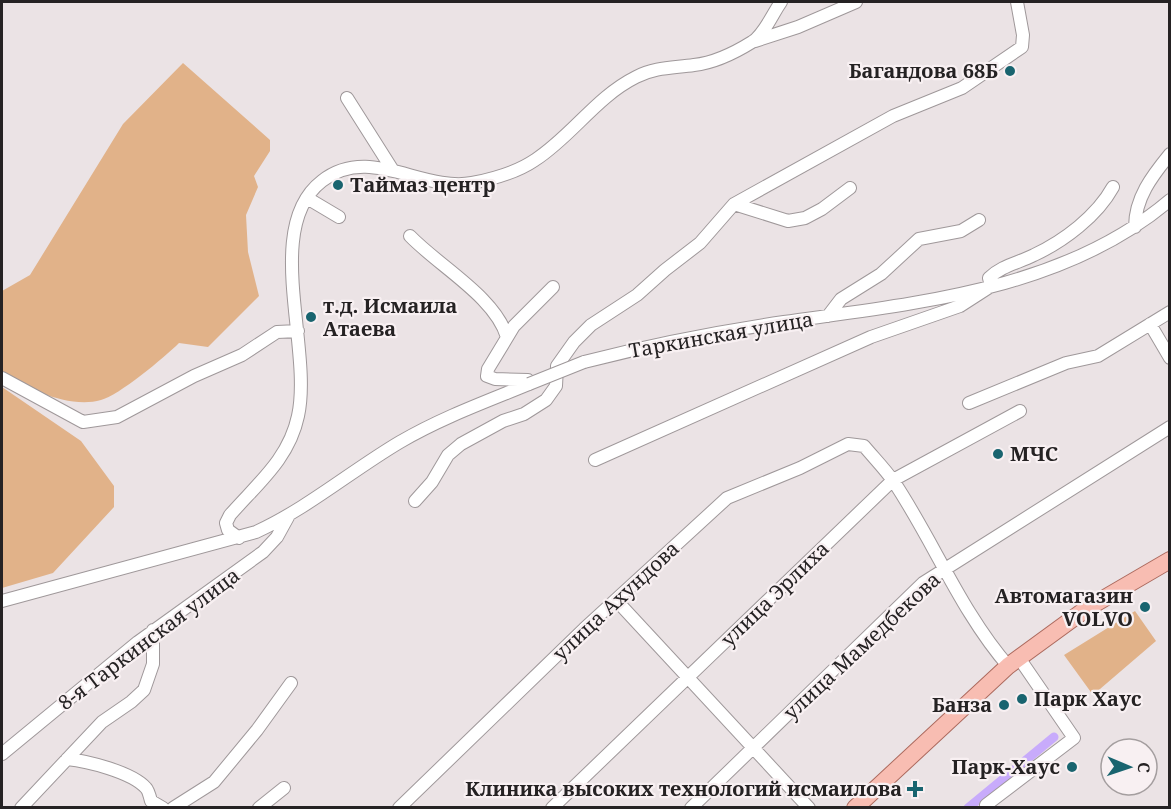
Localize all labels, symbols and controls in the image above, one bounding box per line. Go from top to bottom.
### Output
place label: Багандова 68Б [849,57,998,84]
marker: Багандова 68Б [1003,64,1017,78]
place label: Таймаз центр [350,171,495,198]
marker: Таймаз центр [331,178,345,192]
place label: т.д. Исмаила Атаева [323,292,457,342]
street label: Таркинская улица [627,305,815,364]
marker: т.д. Исмаила Атаева [304,310,318,324]
place label: МЧС [1010,440,1058,467]
marker: МЧС [991,447,1005,461]
street label: улица Ахундова [547,535,685,666]
street label: улица Эрлиха [715,535,835,652]
street label: 8-я Таркинская улица [52,561,245,716]
street label: улица Мамедбекова [777,566,946,725]
place label: Автомагазин VOLVO [995,582,1134,632]
marker: Автомагазин VOLVO [1138,600,1152,614]
place label: Парк Хаус [1034,685,1142,712]
place label: Банза [932,691,992,718]
marker: Парк Хаус [1015,692,1029,706]
marker: Банза [997,698,1011,712]
north arrow [1099,737,1159,797]
place label: Парк-Хаус [951,753,1060,780]
marker: Парк-Хаус [1065,760,1079,774]
text: С [1133,762,1155,773]
place label: Клиника высоких технологий исмаилова [465,775,902,802]
marker: Клиника высоких технологий исмаилова [906,780,924,798]

